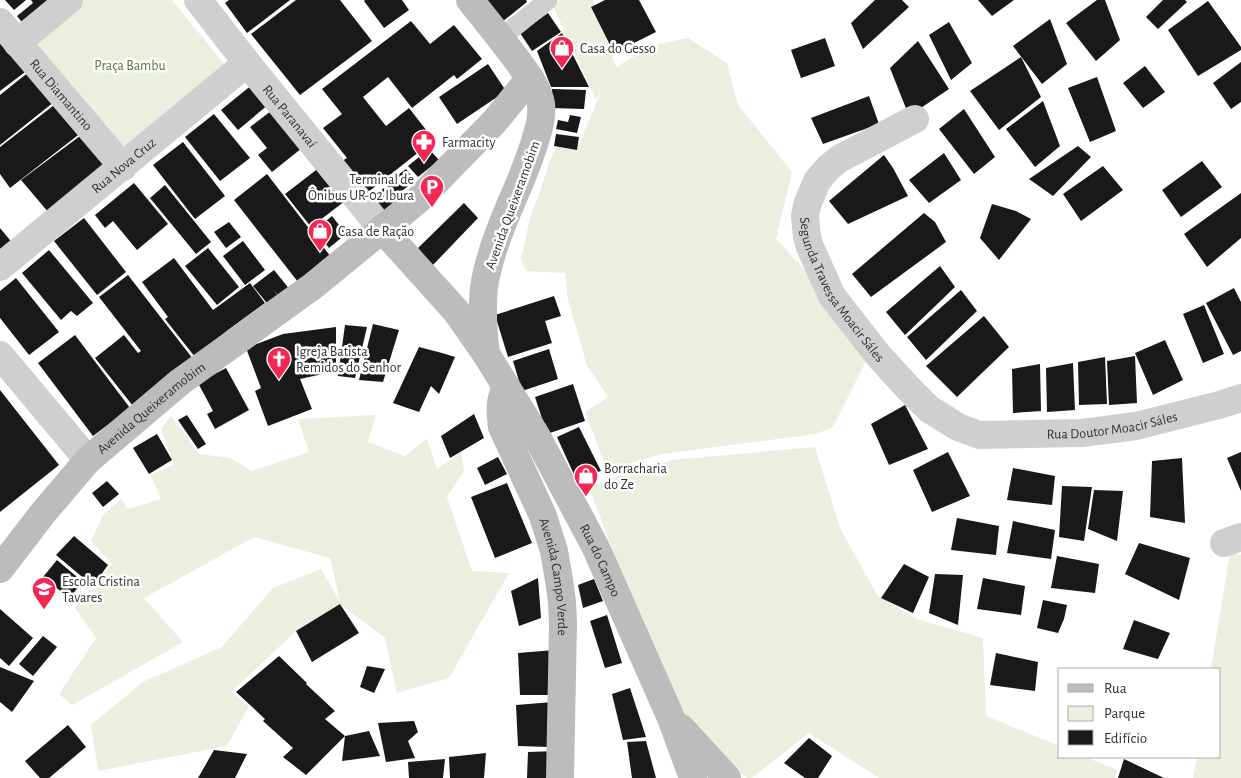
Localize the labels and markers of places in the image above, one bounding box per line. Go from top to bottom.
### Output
shop icon: Casa do Gesso [549,35,575,69]
place label: Casa do Gesso [580,42,656,56]
pharmacy icon: Farmacity [411,129,437,163]
place label: Farmacity [442,136,495,150]
place label: Terminal de Ônibus UR-02 Ibura [308,173,415,203]
parking icon: Terminal de Ônibus UR-02 Ibura [419,174,445,208]
shop icon: Casa de Ração [307,218,333,252]
place label: Casa de Ração [338,225,414,239]
place label: Igreja Batista Remidos do Senhor [296,345,401,375]
church icon: Igreja Batista Remidos do Senhor [266,346,292,380]
place label: Borracharia do Ze [604,462,667,492]
shop icon: Borracharia do Ze [573,463,599,497]
place label: Escola Cristina Tavares [62,575,141,605]
school or university icon: Escola Cristina Tavares [31,576,57,610]

